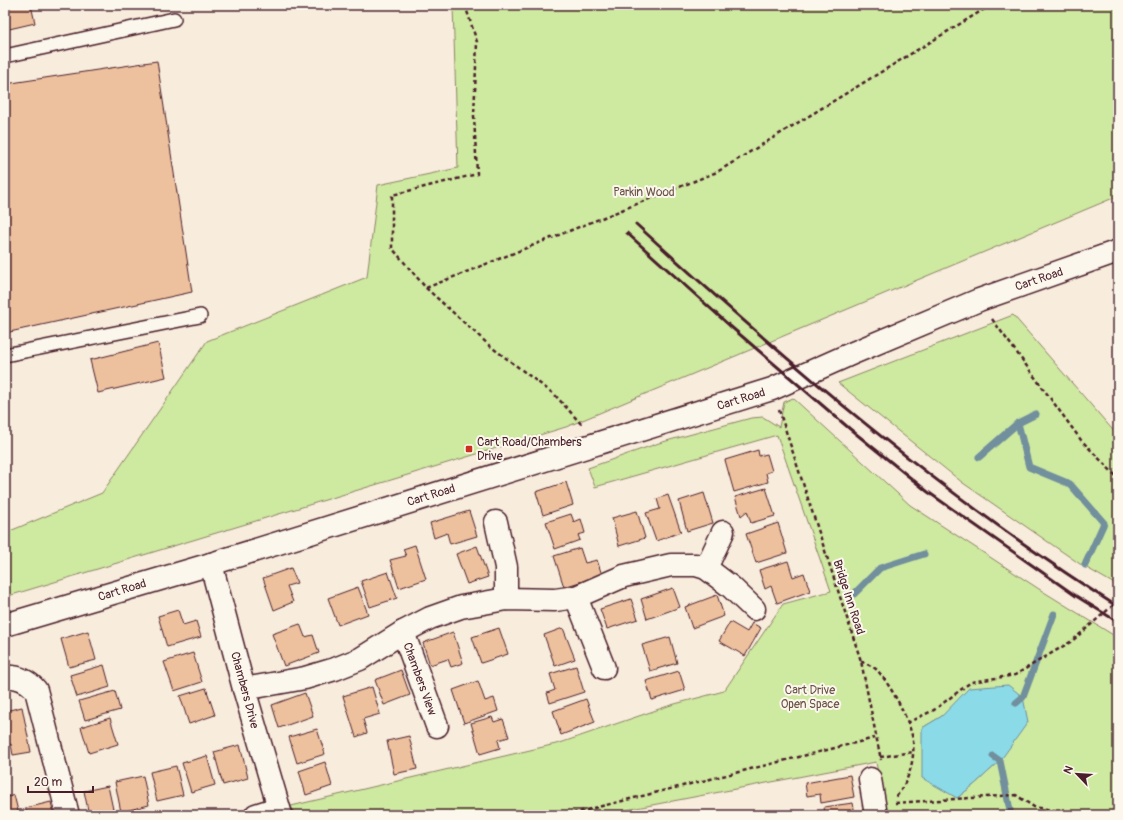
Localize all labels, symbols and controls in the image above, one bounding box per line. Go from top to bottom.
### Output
park label: Parkin Wood [613,185,675,200]
street label: Cart Road [1013,264,1065,295]
street label: Cart Road [715,385,767,414]
place label: Cart Road/Chambers Drive [477,435,582,464]
marker: Cart Road/Chambers Drive [464,444,474,454]
street label: Cart Road [405,481,457,510]
street label: Bridge Inn Road [829,558,868,637]
street label: Cart Road [96,576,148,605]
street label: Chambers View [399,641,440,718]
street label: Chambers Drive [227,650,262,730]
park label: Cart Drive Open Space [781,683,839,712]
north arrow [1057,754,1097,794]
text: N [1061,763,1076,776]
scale bar [28,768,93,794]
text: 20 m [34,775,63,790]

